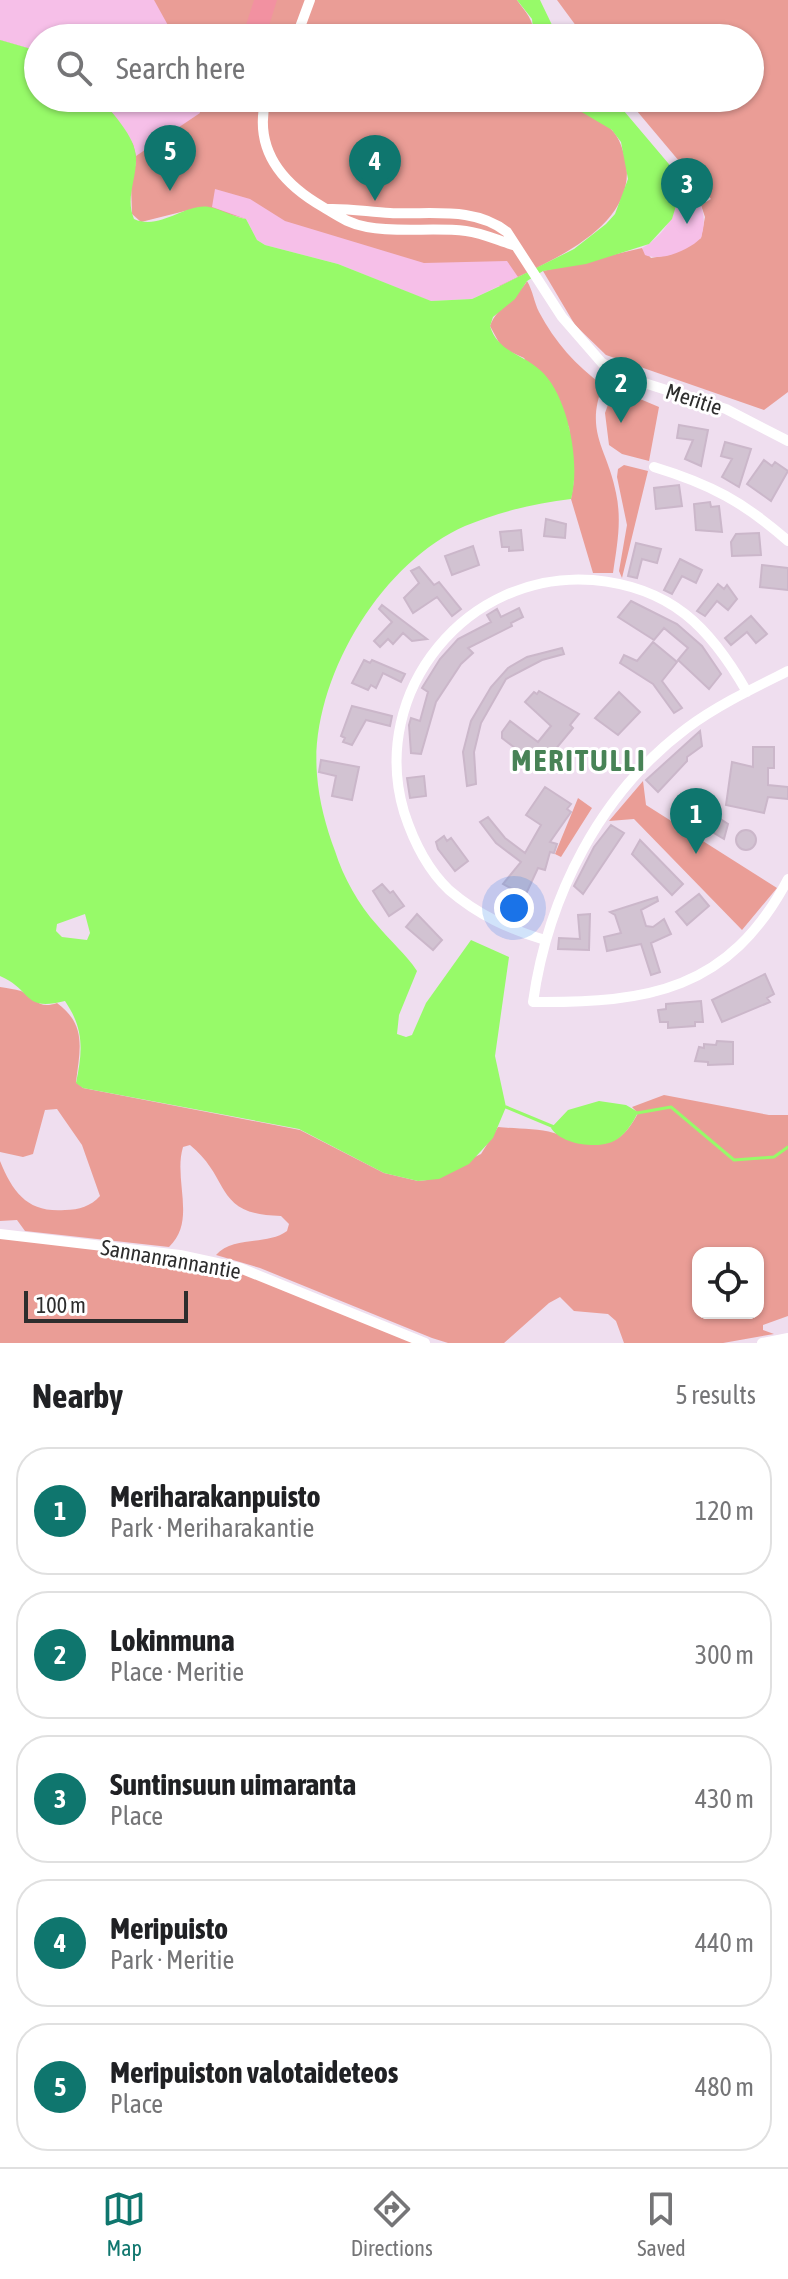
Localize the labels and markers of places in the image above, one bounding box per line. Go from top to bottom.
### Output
pin: 5 [144,125,196,191]
pin: 4 [349,135,401,201]
pin: 3 [661,158,713,224]
pin: 2 [595,357,647,423]
pin: 1 [670,788,722,854]

